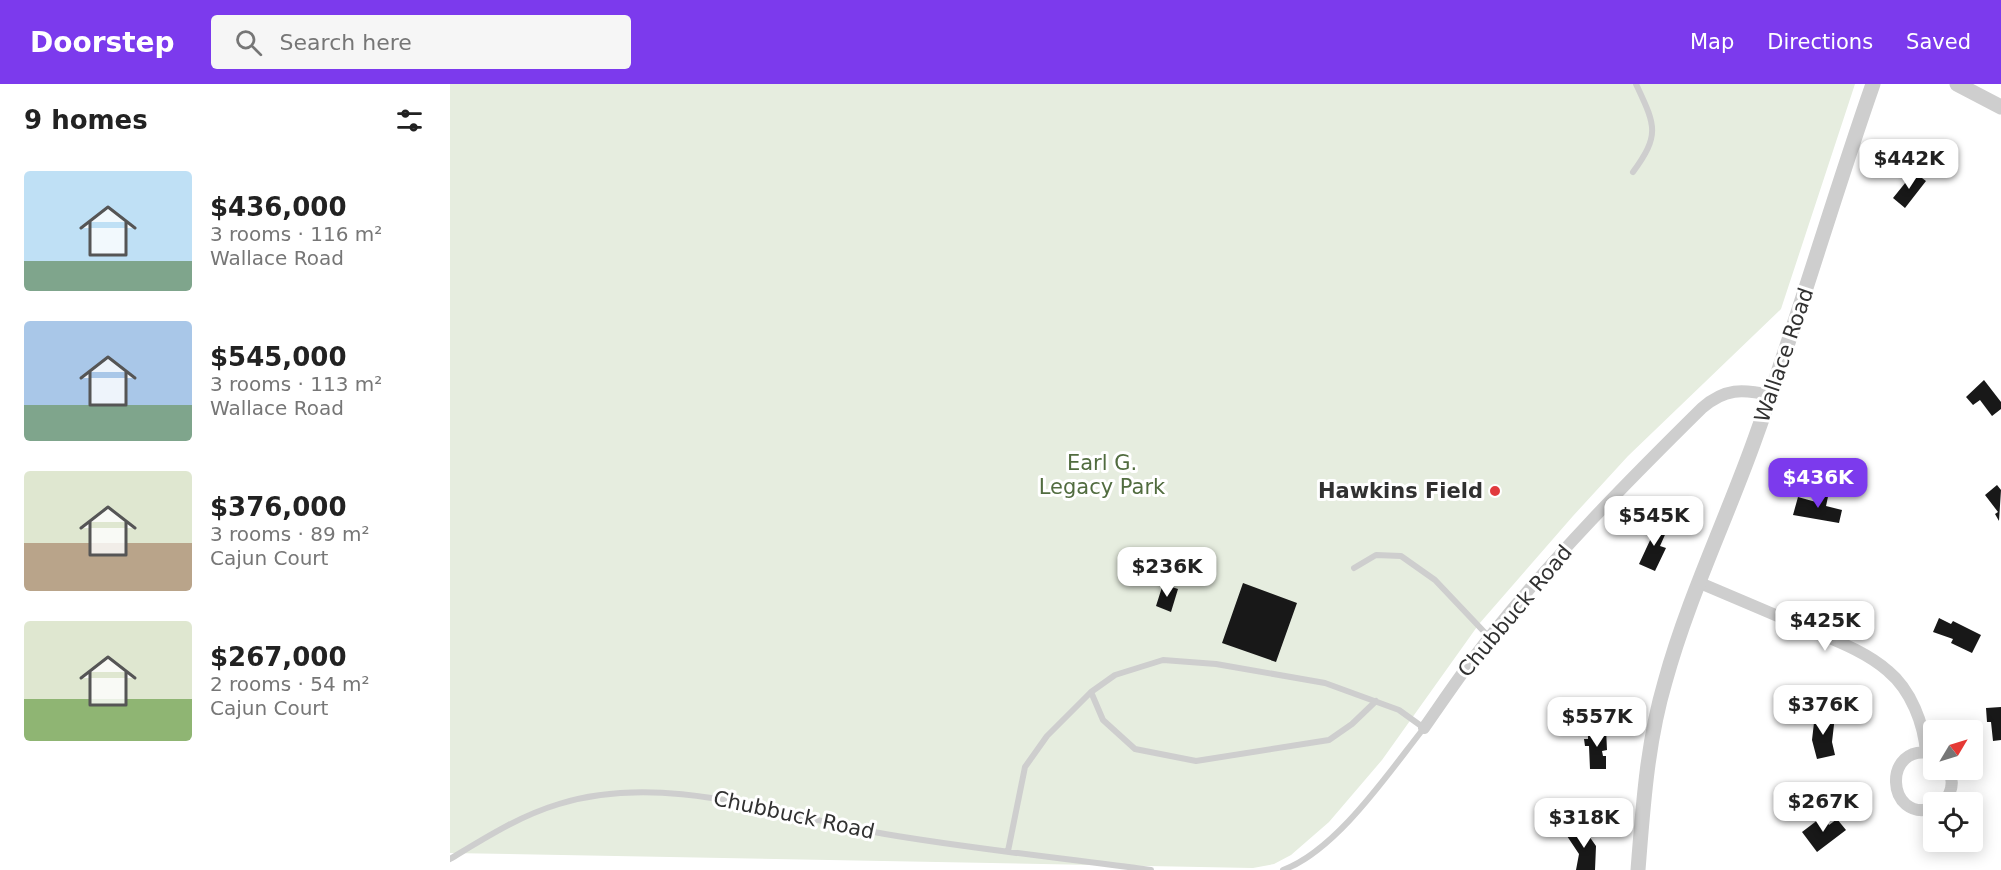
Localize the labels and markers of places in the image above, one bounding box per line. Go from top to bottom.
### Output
pin: $442K [1867,139,1951,190]
pin: $436K [1776,458,1860,509]
place label: Hawkins Field [1318,479,1483,503]
marker: Hawkins Field [1488,484,1502,498]
pin: $545K [1612,496,1696,547]
pin: $236K [1125,547,1209,598]
pin: $425K [1783,601,1867,652]
pin: $376K [1781,685,1865,736]
pin: $557K [1555,697,1639,748]
pin: $267K [1781,782,1865,833]
pin: $318K [1542,798,1626,849]

